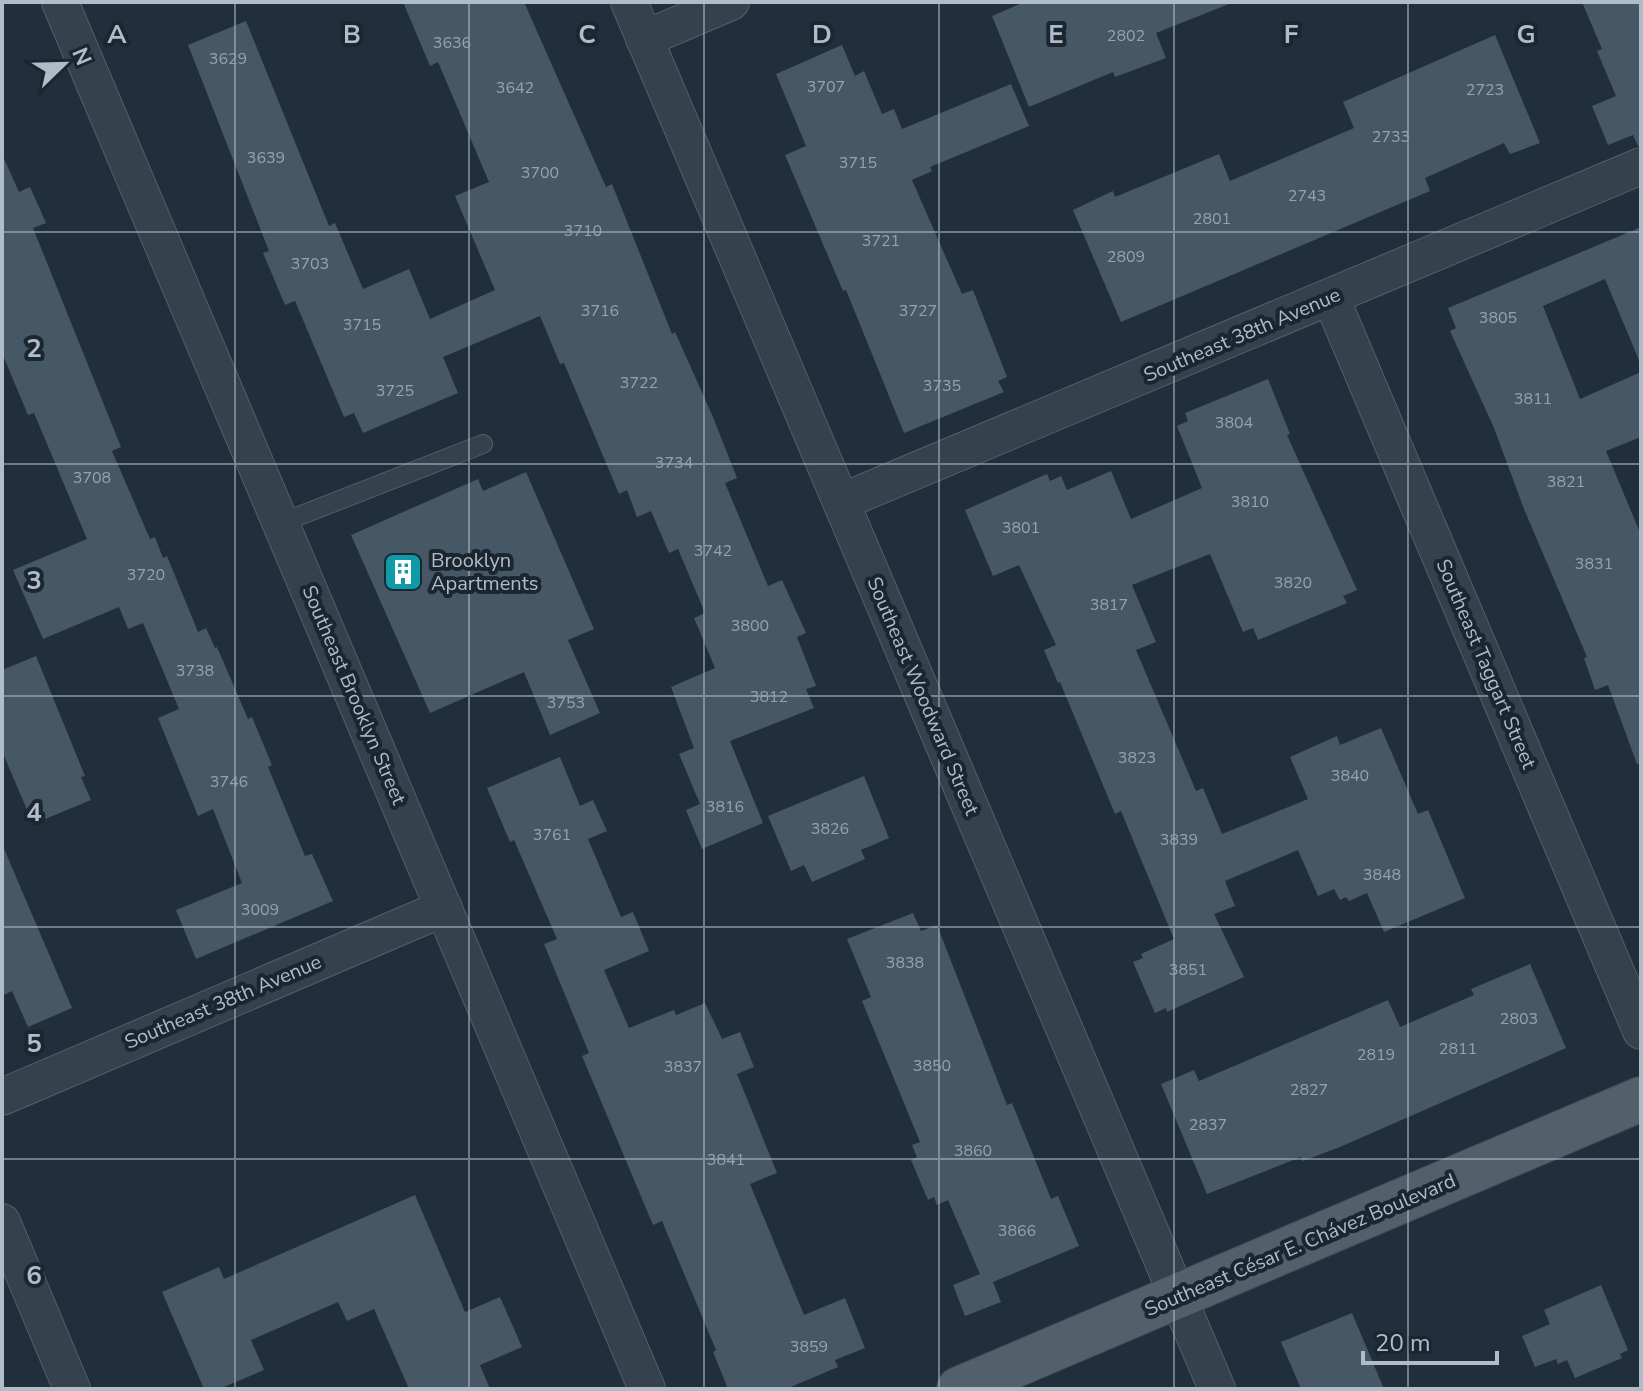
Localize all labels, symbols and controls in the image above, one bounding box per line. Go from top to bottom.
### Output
text: A [107,17,127,52]
text: B [343,17,361,52]
text: C [578,17,596,52]
text: D [812,17,832,52]
text: E [1048,17,1064,52]
text: F [1284,17,1298,52]
text: G [1516,17,1536,52]
north arrow [24,24,104,104]
house number: 2802 [1107,25,1145,47]
house number: 3636 [433,32,471,54]
text: N [64,43,99,70]
house number: 3629 [209,48,247,70]
house number: 3707 [807,76,845,98]
house number: 3642 [496,77,534,99]
house number: 2723 [1466,79,1504,101]
house number: 2733 [1372,126,1410,148]
house number: 3639 [247,147,285,169]
house number: 3715 [839,152,877,174]
house number: 3700 [521,162,559,184]
house number: 2743 [1288,185,1326,207]
house number: 2801 [1193,208,1231,230]
house number: 3710 [564,220,602,242]
house number: 3721 [862,230,900,252]
house number: 2809 [1107,246,1145,268]
house number: 3703 [291,253,329,275]
street label: Southeast 38th Avenue [1139,281,1345,389]
house number: 3716 [581,300,619,322]
house number: 3727 [899,300,937,322]
house number: 3805 [1479,307,1517,329]
house number: 3715 [343,314,381,336]
text: 2 [26,331,42,366]
house number: 3722 [620,372,658,394]
house number: 3735 [923,375,961,397]
house number: 3725 [376,380,414,402]
house number: 3811 [1514,388,1552,410]
house number: 3804 [1215,412,1254,434]
house number: 3734 [655,452,694,474]
house number: 3708 [73,467,111,489]
house number: 3821 [1547,471,1585,493]
house number: 3810 [1231,491,1269,513]
house number: 3801 [1002,517,1040,539]
house number: 3742 [694,540,732,562]
place label: Brooklyn Apartments [431,547,538,597]
building icon: Brooklyn Apartments [382,551,424,593]
house number: 3831 [1575,553,1613,575]
street label: Southeast Taggart Street [1430,555,1543,774]
text: 3 [26,563,42,598]
house number: 3720 [127,564,165,586]
house number: 3820 [1274,572,1312,594]
street label: Southeast Woodward Street [861,573,986,820]
street label: Southeast Brooklyn Street [296,581,413,810]
house number: 3817 [1090,594,1128,616]
house number: 3800 [731,615,769,637]
house number: 3738 [176,660,214,682]
house number: 3812 [750,686,788,708]
house number: 3753 [547,692,585,714]
house number: 3823 [1118,747,1156,769]
house number: 3840 [1331,765,1369,787]
house number: 3746 [210,771,248,793]
text: 4 [26,795,42,830]
house number: 3816 [706,796,744,818]
house number: 3826 [811,818,849,840]
house number: 3761 [533,824,571,846]
house number: 3839 [1160,829,1198,851]
house number: 3848 [1363,864,1401,886]
house number: 3009 [241,899,279,921]
street label: Southeast 38th Avenue [120,948,326,1056]
house number: 3838 [886,952,924,974]
house number: 3851 [1169,959,1207,981]
house number: 2803 [1500,1008,1538,1030]
text: 5 [26,1026,42,1061]
house number: 2811 [1439,1038,1477,1060]
house number: 2819 [1357,1044,1395,1066]
house number: 3850 [913,1055,951,1077]
house number: 3837 [664,1056,702,1078]
house number: 2827 [1290,1079,1328,1101]
house number: 2837 [1189,1114,1227,1136]
house number: 3860 [954,1140,992,1162]
house number: 3841 [707,1149,745,1171]
street label: Southeast César E. Chávez Boulevard [1140,1167,1460,1323]
house number: 3866 [998,1220,1036,1242]
text: 6 [26,1258,42,1293]
scale bar [1363,1315,1497,1365]
text: 20 m [1375,1327,1431,1359]
house number: 3859 [790,1336,828,1358]

